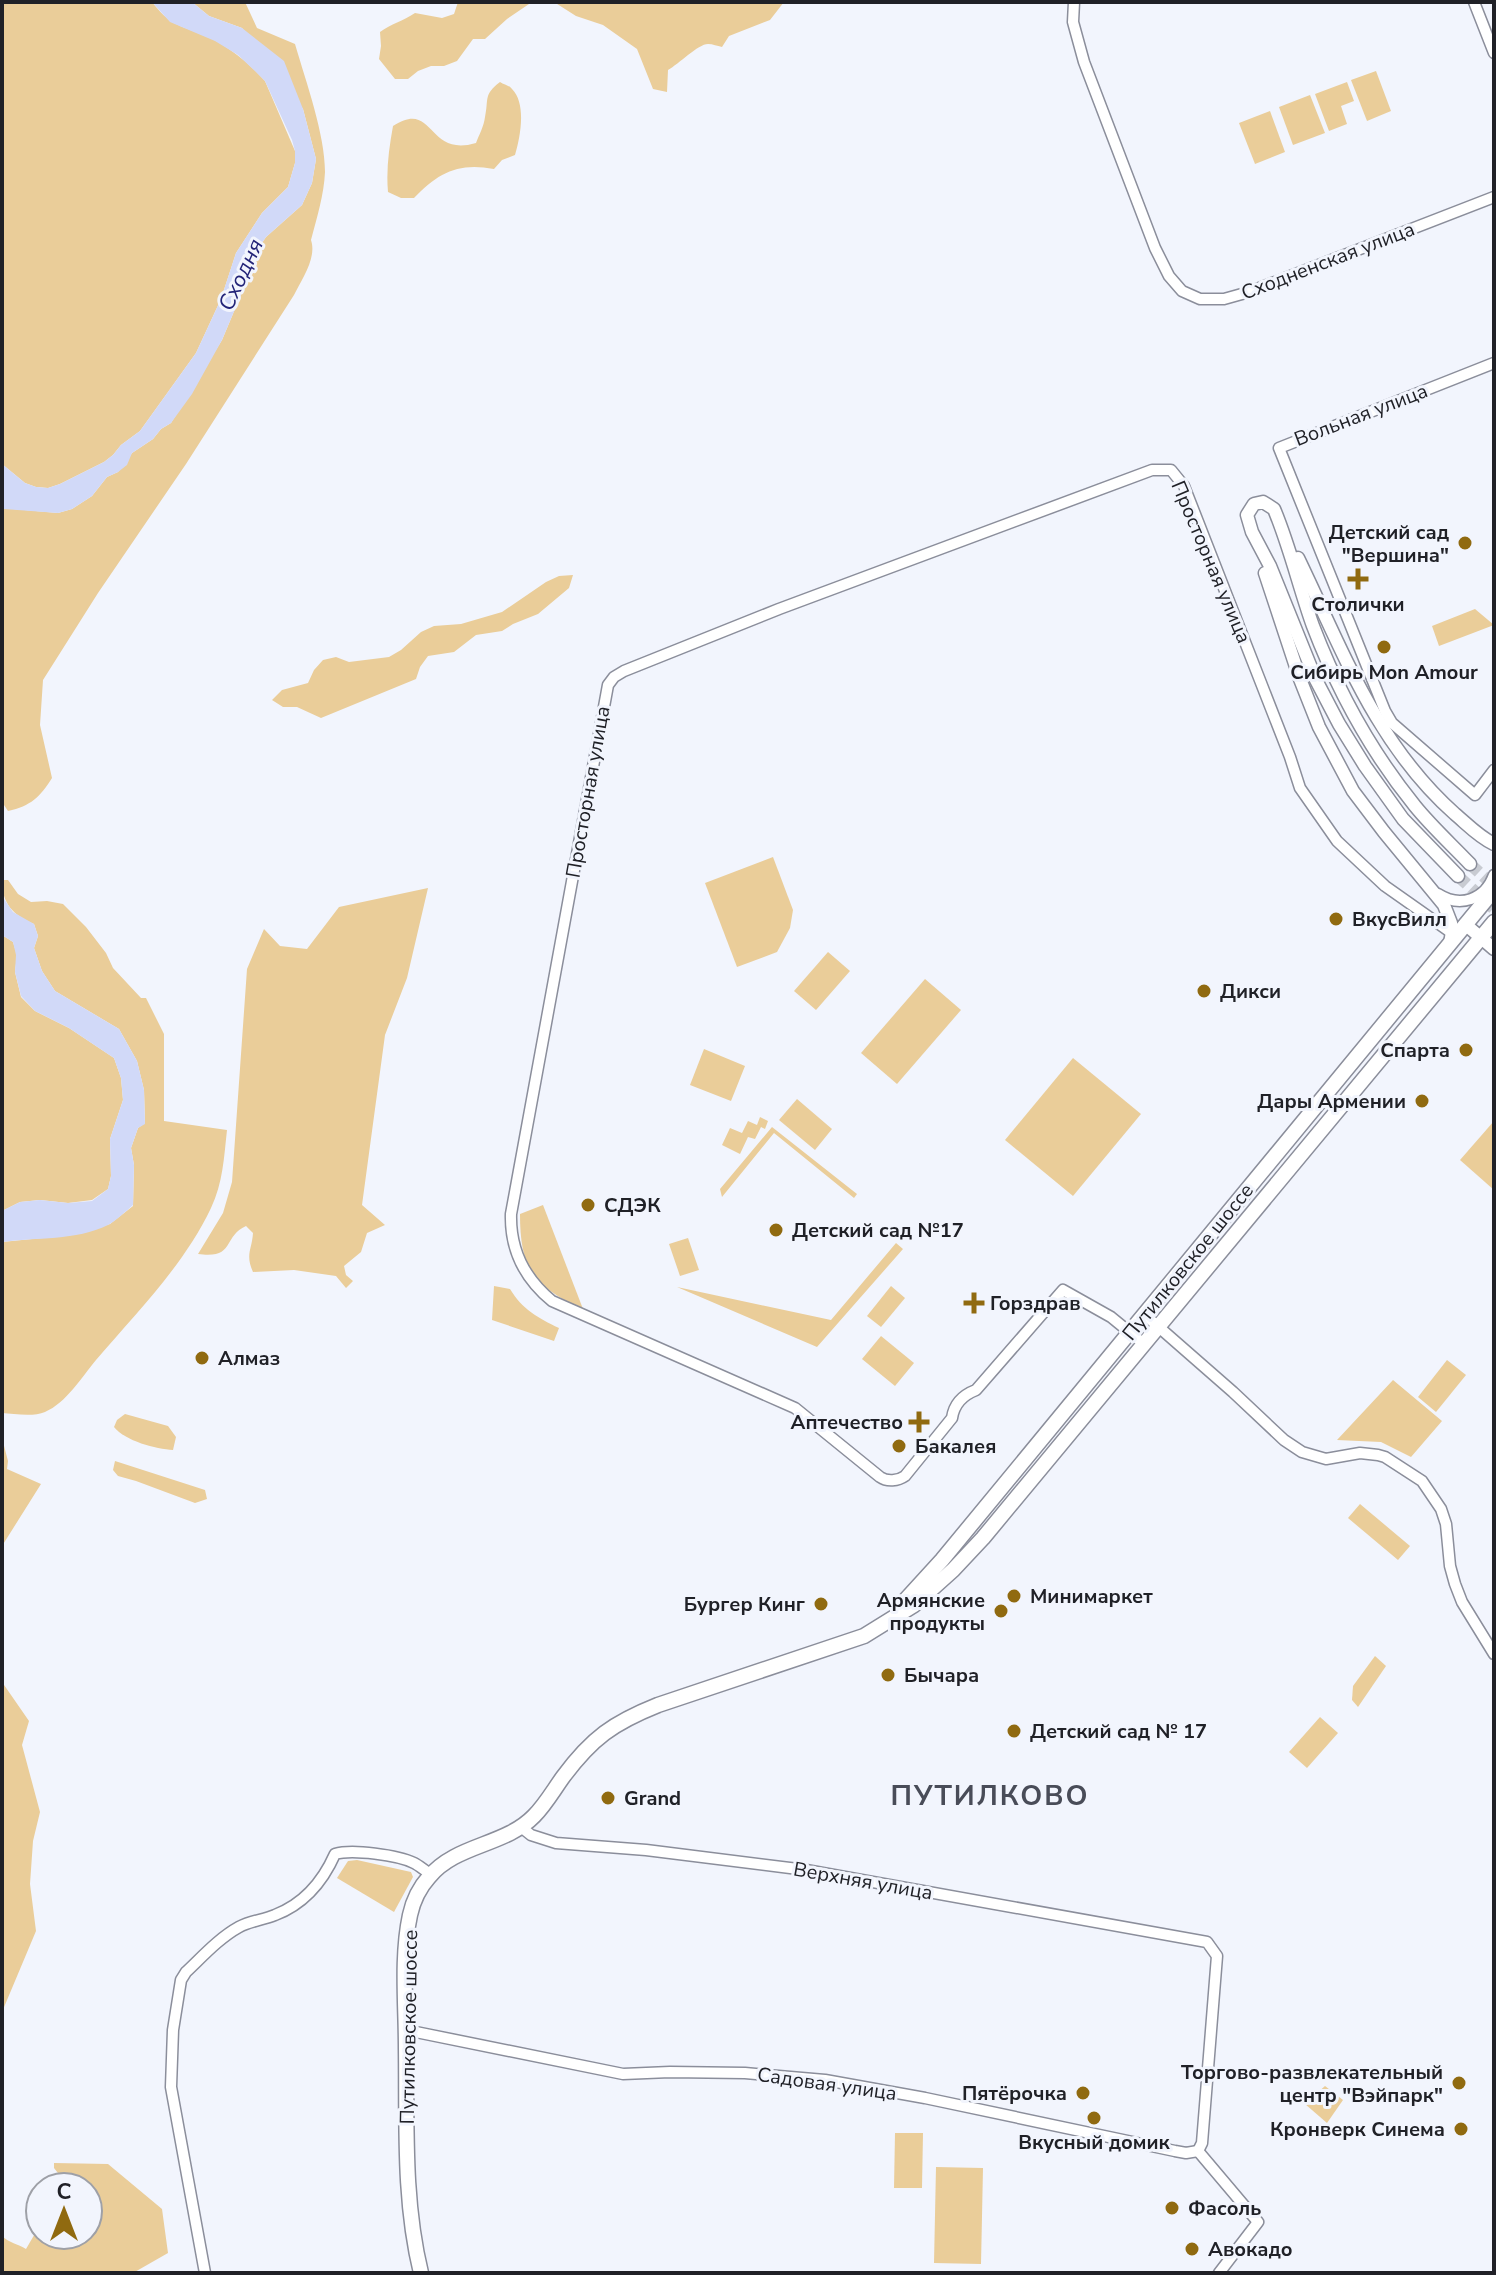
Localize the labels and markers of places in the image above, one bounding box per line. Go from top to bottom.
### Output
place label: Детский сад "Вершина" [1329,519,1449,569]
marker: Детский сад "Вершина" [1456,534,1474,552]
marker: Столички [1349,570,1367,588]
place label: Столички [1311,591,1405,618]
marker: Сибирь Mon Amour [1375,638,1393,656]
place label: Сибирь Mon Amour [1290,659,1478,686]
place label: ВкусВилл [1352,906,1447,933]
marker: ВкусВилл [1327,910,1345,928]
place label: Дикси [1220,978,1281,1005]
marker: Дикси [1195,982,1213,1000]
place label: Спарта [1380,1037,1450,1064]
marker: Спарта [1457,1041,1475,1059]
place label: Дары Армении [1257,1088,1406,1115]
marker: Дары Армении [1413,1092,1431,1110]
place label: СДЭК [604,1192,661,1219]
marker: СДЭК [579,1196,597,1214]
place label: Детский сад №17 [792,1217,964,1244]
marker: Детский сад №17 [767,1221,785,1239]
place label: Горздрав [990,1290,1081,1317]
marker: Горздрав [965,1294,983,1312]
place label: Алмаз [218,1345,280,1372]
marker: Алмаз [193,1349,211,1367]
place label: Аптечество [791,1409,903,1436]
marker: Аптечество [910,1413,928,1431]
place label: Бакалея [915,1433,996,1460]
marker: Бакалея [890,1437,908,1455]
place label: Минимаркет [1030,1583,1153,1610]
place label: Армянские продукты [877,1587,985,1637]
marker: Минимаркет [1005,1587,1023,1605]
place label: Бургер Кинг [684,1591,805,1618]
marker: Бургер Кинг [812,1595,830,1613]
marker: Армянские продукты [992,1602,1010,1620]
place label: Бычара [904,1662,979,1689]
marker: Бычара [879,1666,897,1684]
place label: Детский сад № 17 [1030,1718,1207,1745]
marker: Детский сад № 17 [1005,1722,1023,1740]
place label: Grand [624,1785,681,1812]
marker: Grand [599,1789,617,1807]
place label: Торгово-развлекательный центр "Вэйпарк" [1181,2059,1443,2109]
marker: Торгово-развлекательный центр "Вэйпарк" [1450,2074,1468,2092]
place label: Пятёрочка [962,2080,1067,2107]
marker: Пятёрочка [1074,2084,1092,2102]
marker: Вкусный домик [1085,2109,1103,2127]
place label: Кронверк Синема [1270,2116,1445,2143]
marker: Кронверк Синема [1452,2120,1470,2138]
place label: Вкусный домик [1018,2129,1171,2156]
place label: Фасоль [1188,2195,1261,2222]
marker: Фасоль [1163,2199,1181,2217]
place label: Авокадо [1208,2236,1293,2263]
marker: Авокадо [1183,2240,1201,2258]

